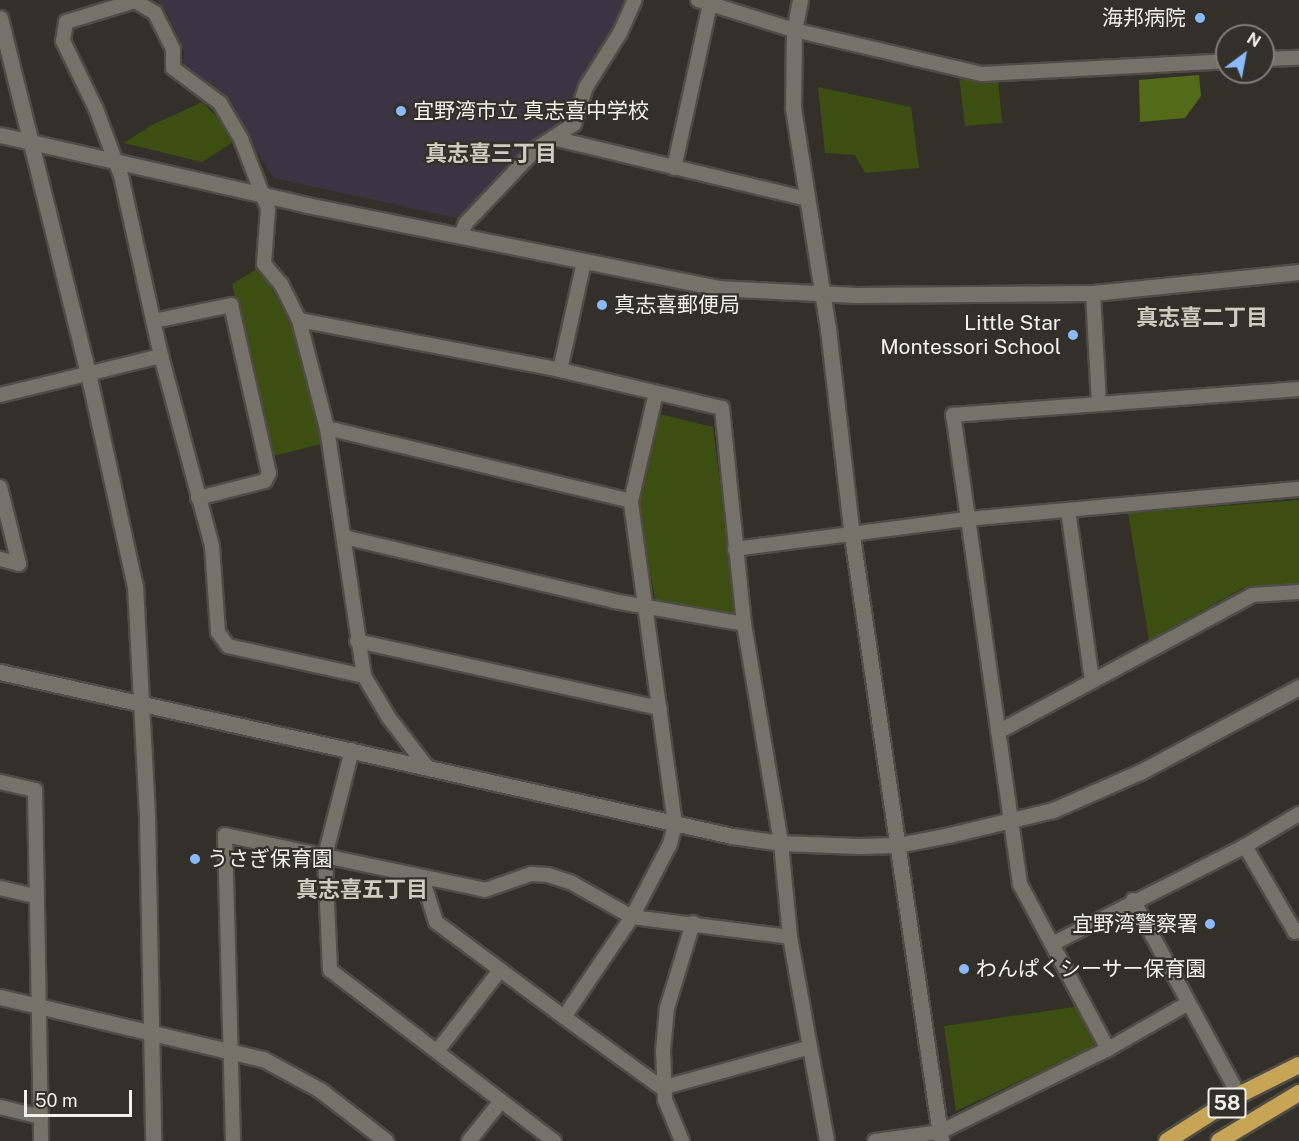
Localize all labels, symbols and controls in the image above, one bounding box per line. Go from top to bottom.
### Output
place label: 海邦病院 [1102,5,1186,31]
marker: 海邦病院 [1191,9,1209,27]
north arrow [1215,24,1275,84]
text: N [1243,29,1264,51]
place label: 宜野湾市立 真志喜中学校 [413,98,649,124]
marker: 宜野湾市立 真志喜中学校 [394,104,408,118]
district label: 真志喜三丁目 [425,141,557,167]
place label: 真志喜郵便局 [614,292,740,318]
marker: 真志喜郵便局 [595,298,609,312]
district label: 真志喜二丁目 [1136,305,1268,331]
place label: Little Star Montessori School [880,310,1061,360]
marker: Little Star Montessori School [1066,328,1080,342]
place label: うさぎ保育園 [207,846,333,872]
marker: うさぎ保育園 [188,852,202,866]
district label: 真志喜五丁目 [296,877,428,903]
place label: 宜野湾警察署 [1072,911,1198,937]
marker: 宜野湾警察署 [1203,917,1217,931]
place label: わんぱくシーサー保育園 [976,956,1207,982]
marker: わんぱくシーサー保育園 [957,962,971,976]
scale bar [27,1078,135,1116]
road number: 58 [1208,1086,1246,1120]
text: 50 m [35,1090,78,1111]

